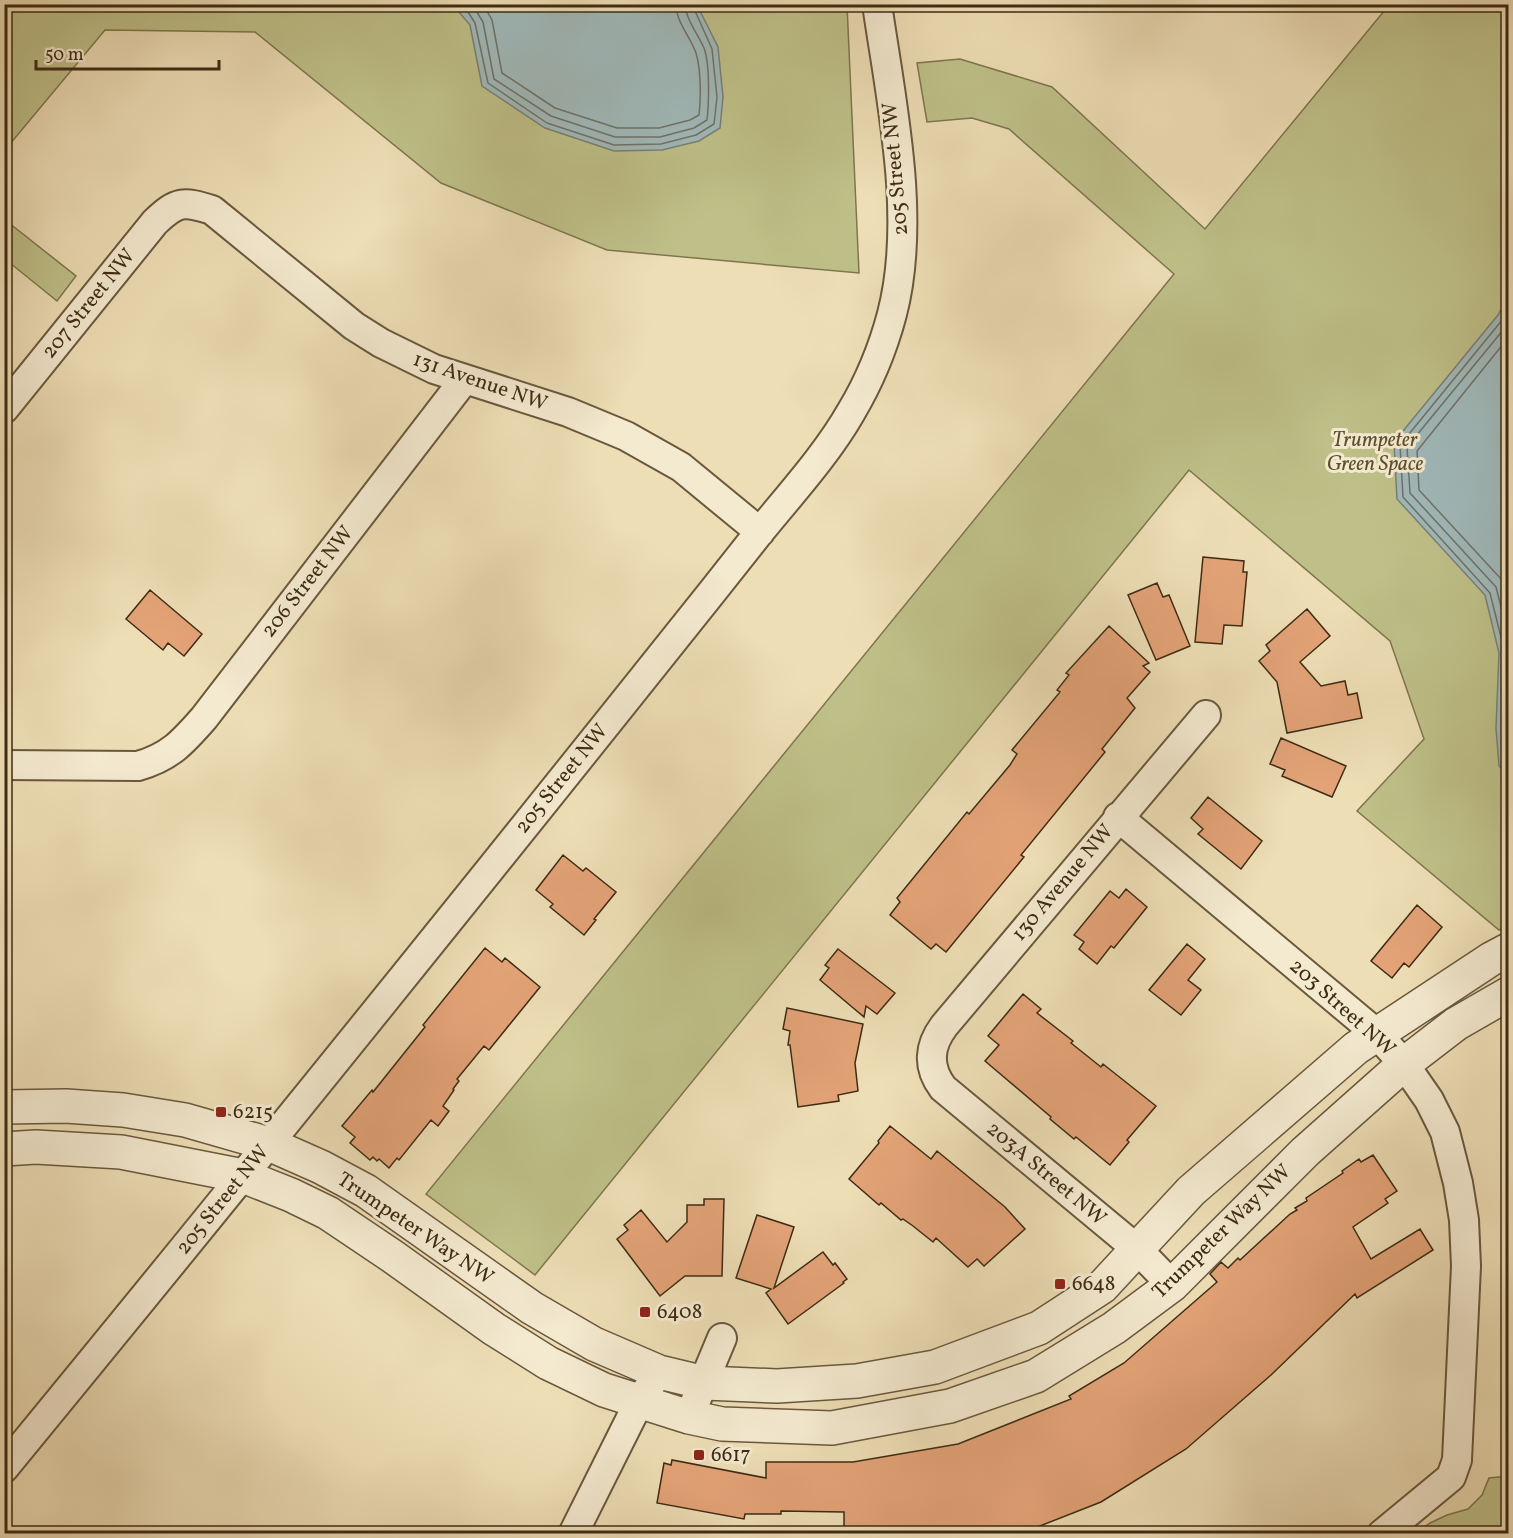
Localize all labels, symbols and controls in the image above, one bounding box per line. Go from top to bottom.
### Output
scale bar [36,33,219,71]
text: 50 m [45,43,84,68]
street label: 205 Street NW [876,101,916,237]
street label: 207 Street NW [36,243,142,365]
street label: 131 Avenue NW [409,345,551,419]
park label: Trumpeter Green Space [1327,426,1424,479]
street label: 206 Street NW [255,520,361,644]
street label: 205 Street NW [509,718,615,840]
street label: 130 Avenue NW [1005,818,1121,948]
street label: 203 Street NW [1283,952,1401,1064]
place label: 6215 [233,1098,273,1127]
marker: 6215 [214,1105,228,1119]
street label: 203A Street NW [980,1115,1112,1233]
street label: 205 Street NW [170,1139,276,1261]
street label: Trumpeter Way NW [1146,1158,1298,1306]
street label: Trumpeter Way NW [331,1166,499,1292]
place label: 6648 [1072,1270,1115,1299]
marker: 6648 [1053,1277,1067,1291]
place label: 6408 [657,1298,702,1327]
marker: 6408 [638,1305,652,1319]
place label: 6617 [711,1441,751,1470]
marker: 6617 [692,1448,706,1462]

